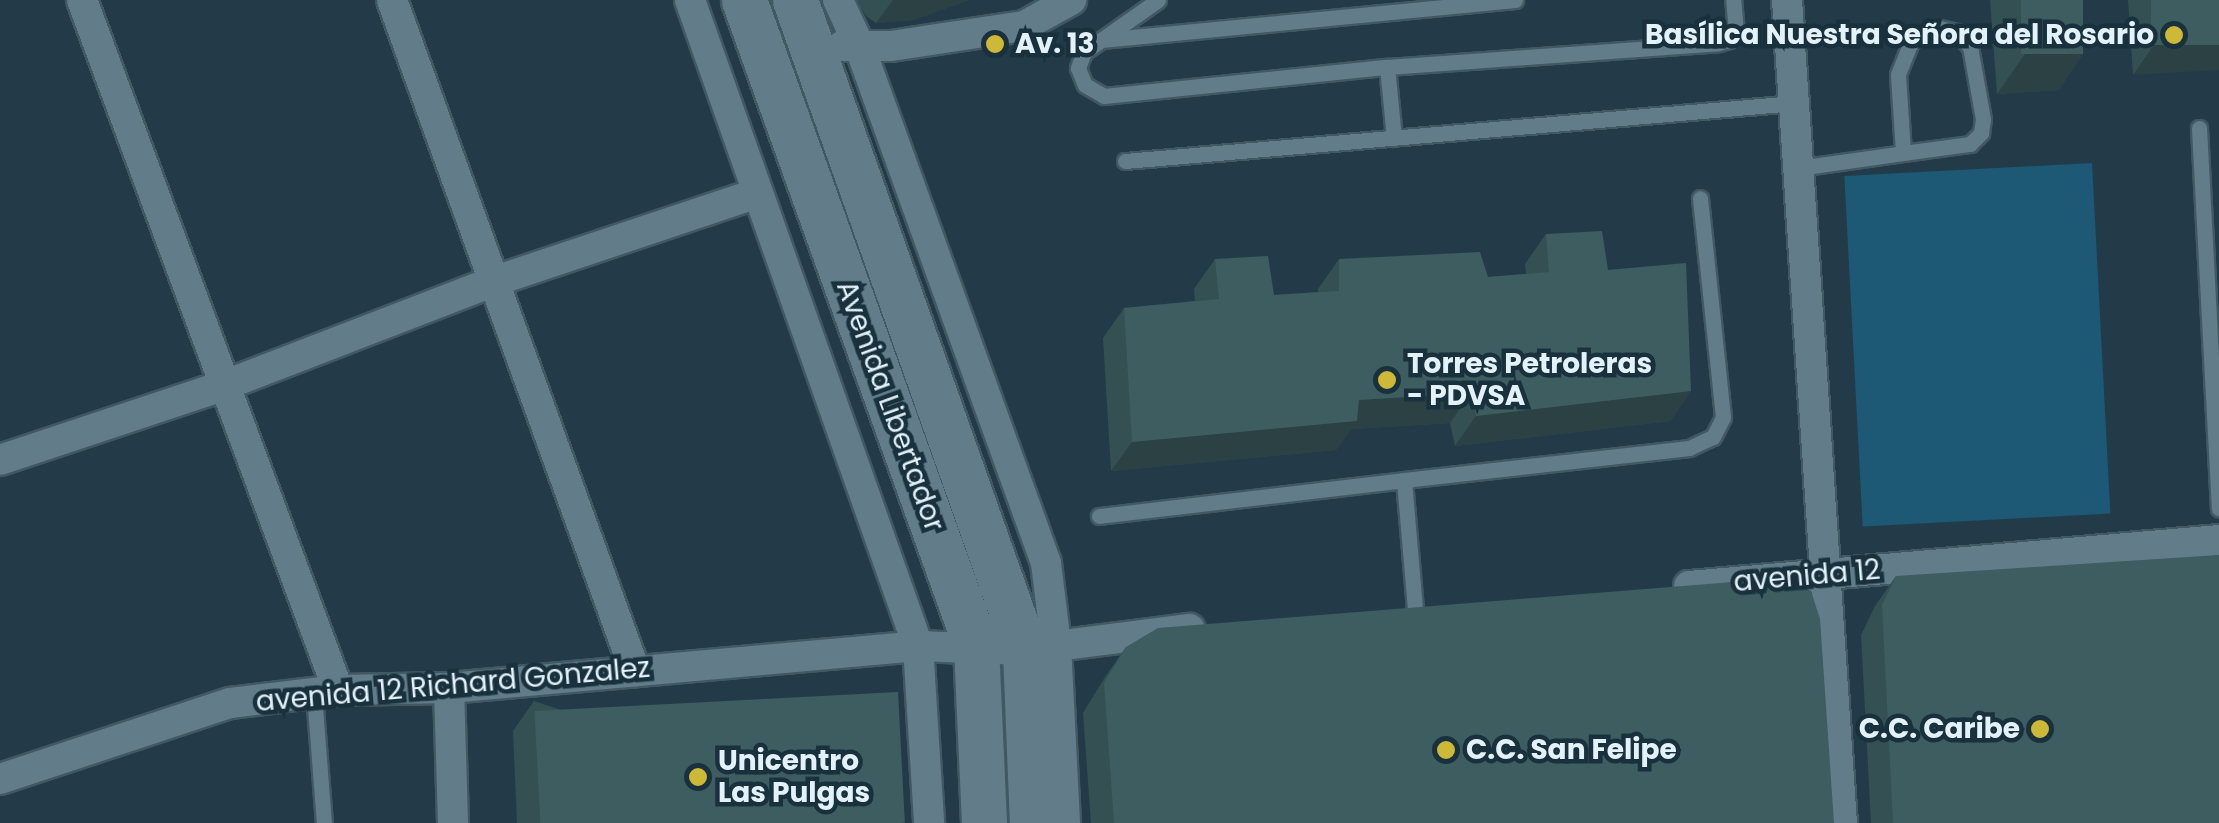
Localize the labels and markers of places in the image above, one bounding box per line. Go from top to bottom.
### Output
place label: Basílica Nuestra Señora del Rosario [1645,18,2154,52]
marker: Basílica Nuestra Señora del Rosario [2163,24,2185,46]
place label: Av. 13 [1015,27,1094,61]
marker: Av. 13 [984,33,1006,55]
place label: Torres Petroleras - PDVSA [1407,347,1652,413]
marker: Torres Petroleras - PDVSA [1376,369,1398,391]
place label: C.C. Caribe [1859,712,2020,746]
marker: C.C. Caribe [2029,718,2051,740]
place label: C.C. San Felipe [1466,733,1677,767]
marker: C.C. San Felipe [1435,739,1457,761]
place label: Unicentro Las Pulgas [718,744,870,810]
marker: Unicentro Las Pulgas [687,766,709,788]

